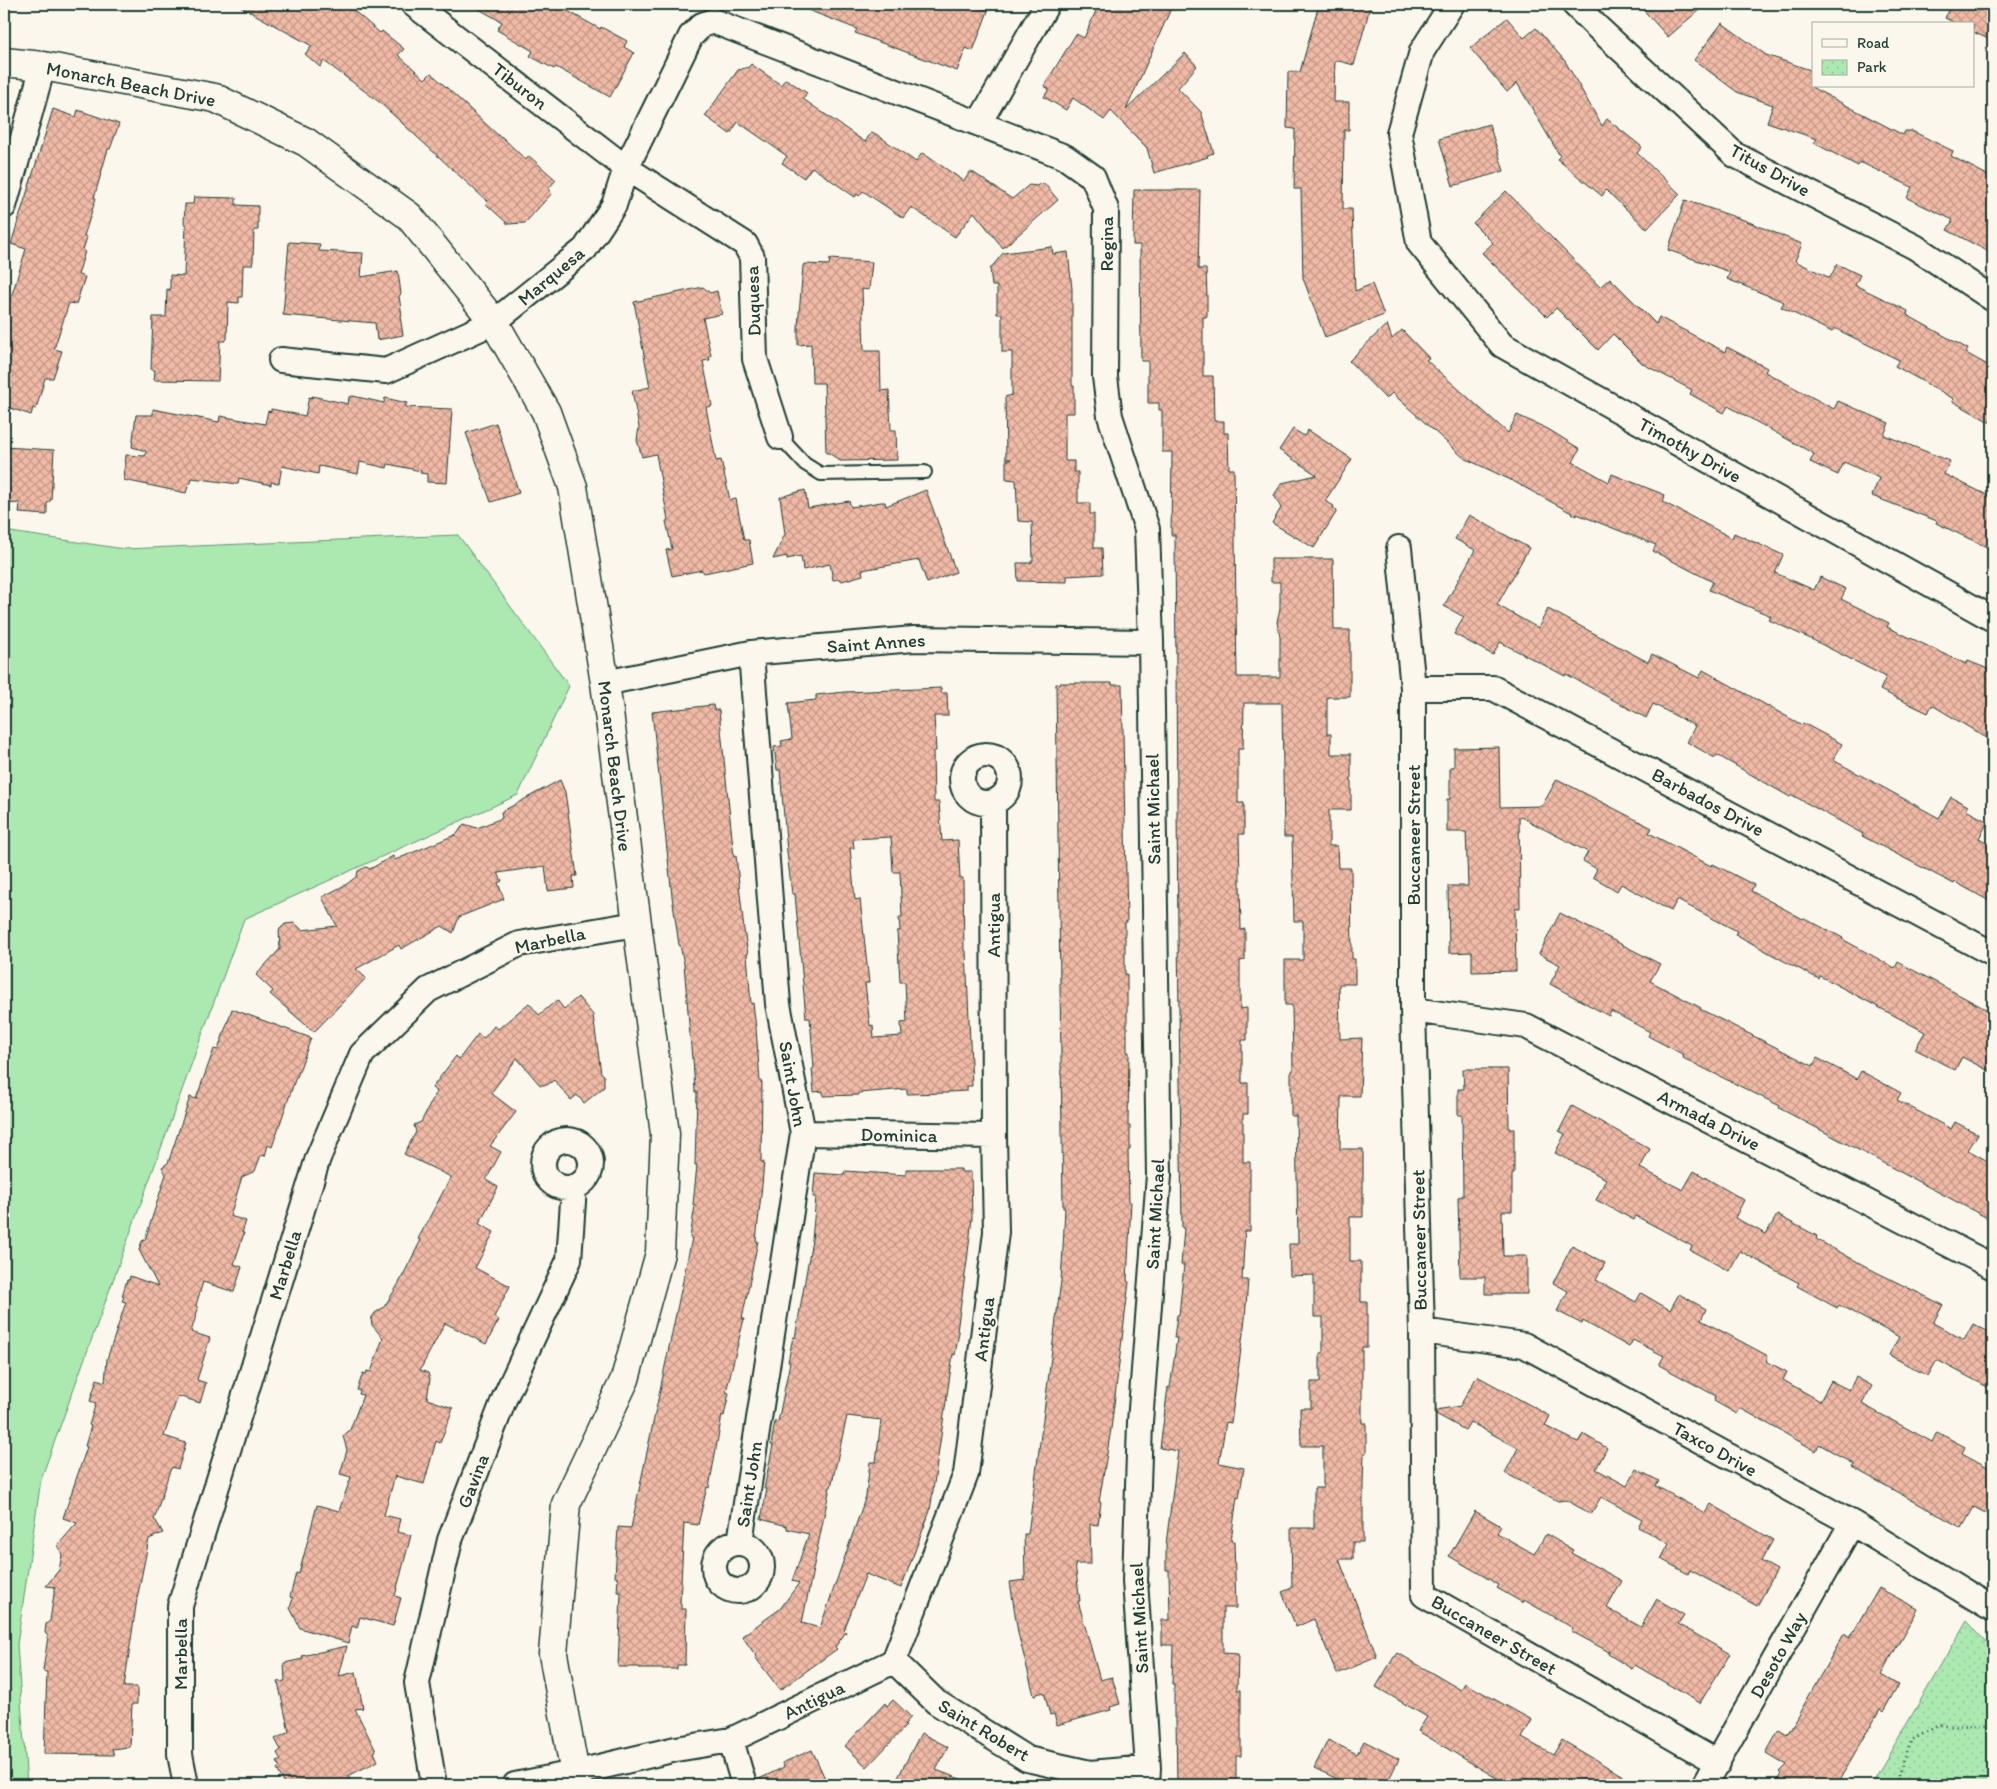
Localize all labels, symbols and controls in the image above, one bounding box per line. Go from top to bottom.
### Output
legend [1812,22,1974,88]
text: Road [1857,34,1890,52]
street label: Monarch Beach Drive [44,56,218,112]
street label: Tiburon [488,57,552,115]
text: Park [1857,58,1887,76]
street label: Titus Drive [1726,139,1814,201]
street label: Regina [1095,216,1118,272]
street label: Marquesa [513,241,589,311]
street label: Duquesa [740,265,766,337]
street label: Timothy Drive [1635,412,1745,488]
street label: Saint Annes [826,628,926,658]
street label: Monarch Beach Drive [593,679,637,853]
street label: Saint Michael [1141,753,1165,865]
street label: Barbados Drive [1648,763,1768,841]
street label: Buccaneer Street [1402,764,1425,906]
street label: Antigua [982,892,1005,957]
street label: Marbella [512,921,588,959]
street label: Saint John [774,1039,812,1129]
street label: Armada Drive [1654,1084,1764,1156]
street label: Dominica [860,1123,938,1147]
street label: Saint Michael [1141,1157,1169,1270]
street label: Buccaneer Street [1406,1169,1432,1311]
street label: Marbella [263,1227,307,1303]
street label: Antigua [969,1295,999,1363]
street label: Taxco Drive [1669,1416,1761,1482]
street label: Saint John [731,1439,767,1529]
street label: Gavina [452,1450,494,1512]
street label: Saint Michael [1125,1561,1153,1674]
street label: Buccaneer Street [1427,1590,1561,1680]
street label: Desoto Way [1745,1608,1811,1702]
street label: Marbella [169,1618,192,1690]
street label: Antigua [780,1675,848,1725]
street label: Saint Robert [934,1694,1034,1766]

